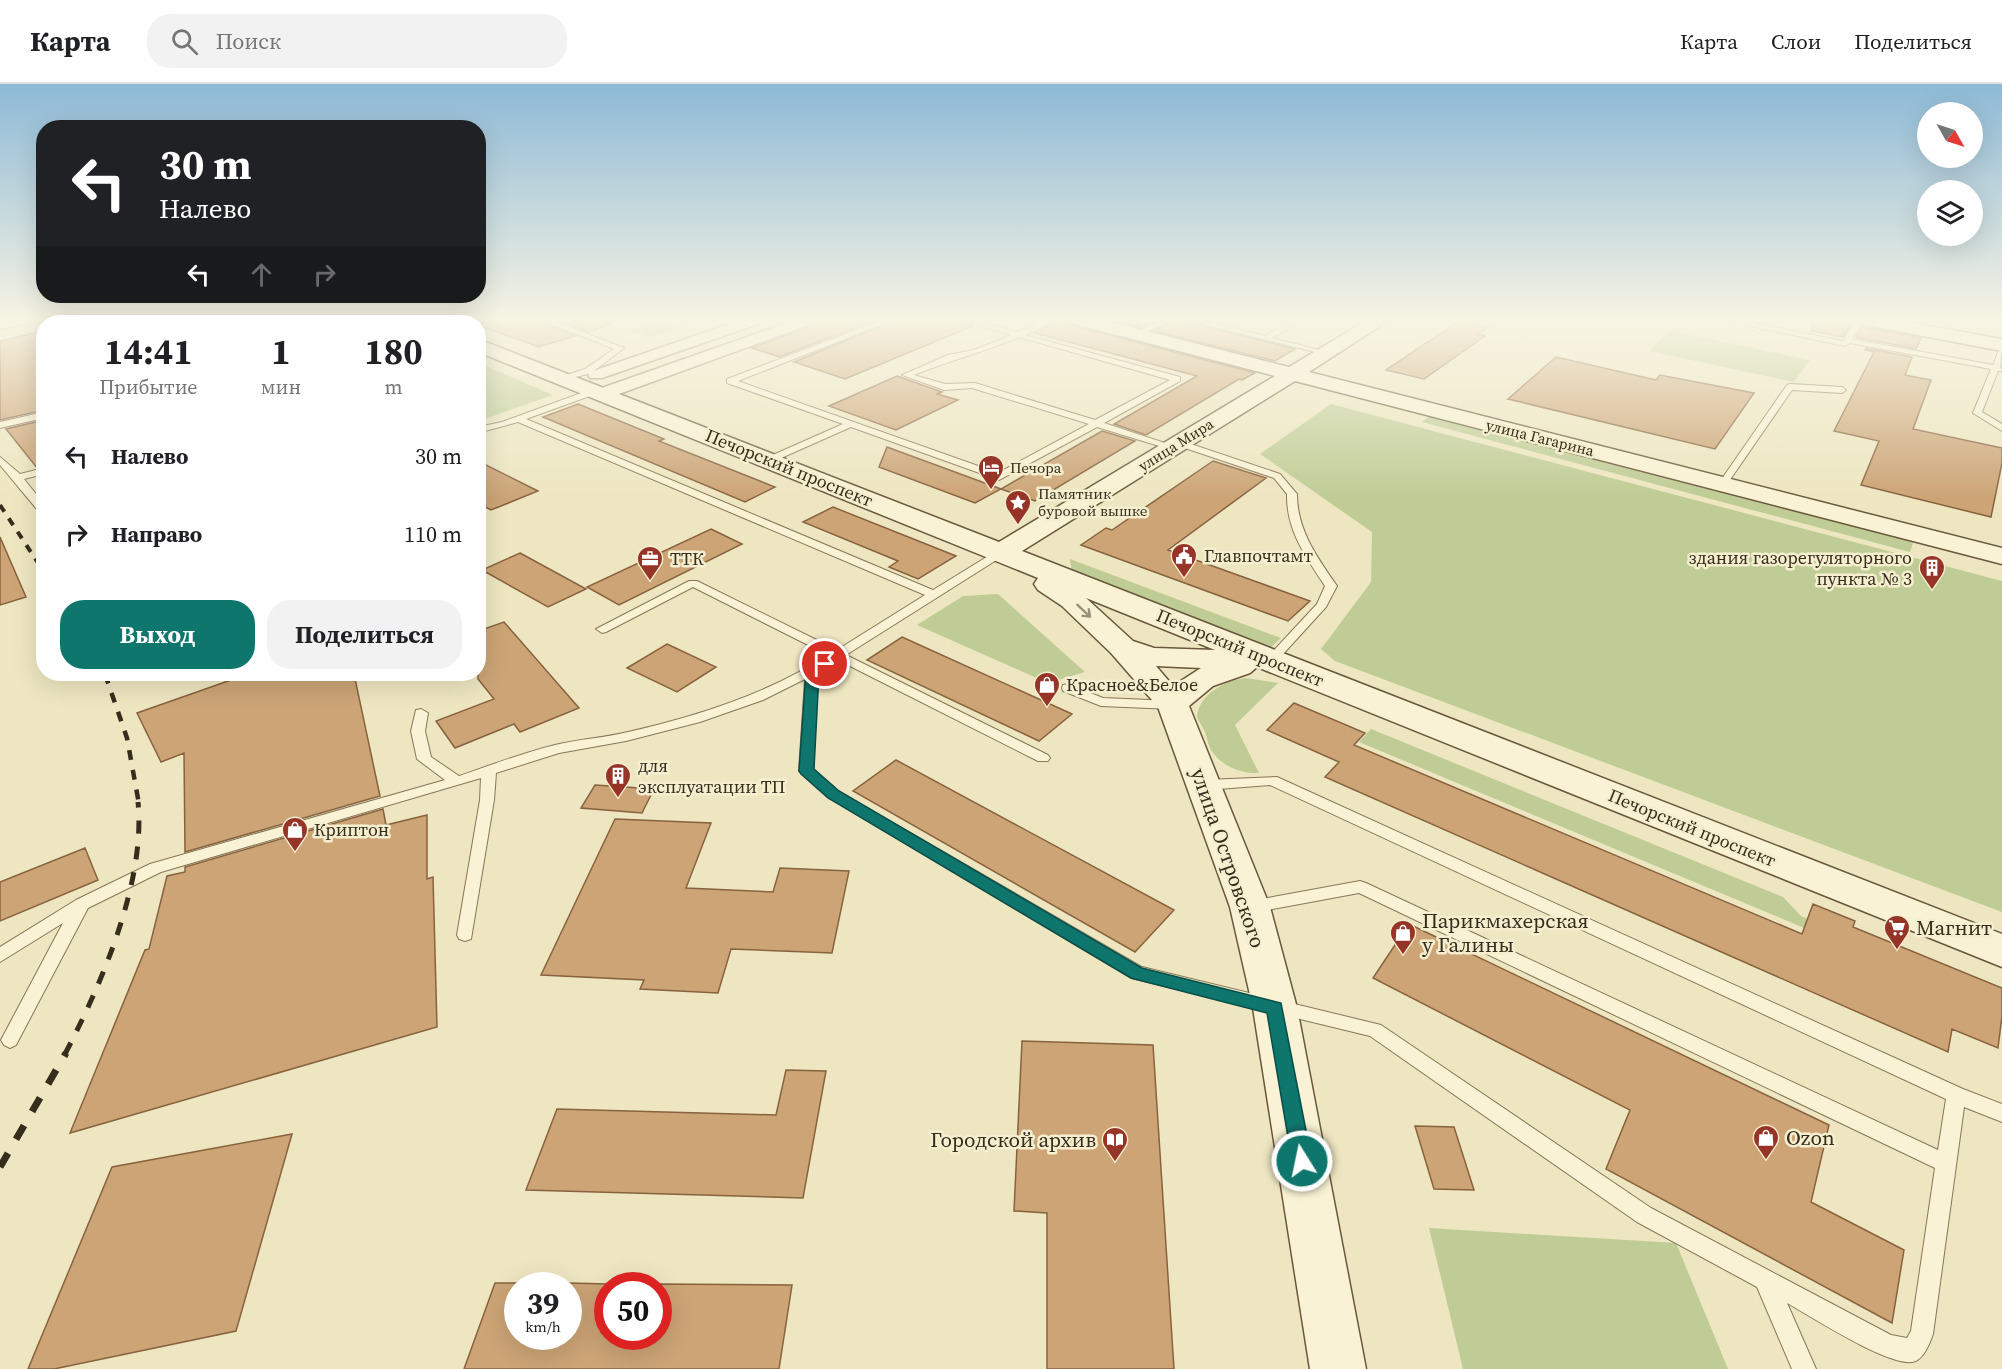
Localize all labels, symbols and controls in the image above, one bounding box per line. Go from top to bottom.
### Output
search box [147,14,567,68]
text: Карта [30,22,111,60]
icon: search [168,25,201,58]
text: Поиск [216,26,281,56]
text: Карта [1680,27,1738,56]
text: Слои [1771,27,1821,56]
text: Поделиться [1854,27,1972,56]
north arrow [1917,102,1983,168]
map controls [1917,102,1983,246]
text: 30 m [159,135,252,193]
icon: left [60,144,138,222]
button: layers [1917,180,1983,246]
text: Налево [159,190,251,227]
icon: left [182,258,215,291]
icon: ahead [245,258,278,291]
icon: right [308,258,341,291]
text: 14:41 [104,327,193,376]
text: 1 [271,327,291,376]
text: 180 [364,327,423,376]
text: Прибытие [99,373,198,401]
text: мин [261,373,301,401]
text: m [385,373,403,401]
street label: улица Мира [1134,413,1218,476]
street label: улица Гагарина [1484,414,1597,461]
street label: Печорский проспект [702,423,877,513]
icon: left [60,440,93,473]
text: Налево [111,441,188,471]
text: 30 m [415,441,462,471]
hotel icon: Печора [976,453,1006,491]
place label: Печора [1010,457,1062,478]
place label: Памятник буровой вышке [1038,483,1148,521]
place icon: Памятник буровой вышке [1003,488,1033,526]
icon: right [60,518,93,551]
text: Направо [111,519,202,549]
text: 110 m [404,519,462,549]
public building icon: Главпочтамт [1169,541,1199,579]
place label: Главпочтамт [1204,543,1314,568]
office icon: ТТК [635,544,665,582]
place label: здания газорегуляторного пункта № 3 [1689,545,1912,591]
place label: ТТК [670,546,704,571]
building icon: здания газорегуляторного пункта № 3 [1917,553,1947,591]
button: Выход [60,600,255,669]
button: Поделиться [267,600,462,669]
street label: Печорский проспект [1153,603,1328,693]
one-way arrow [1076,604,1091,618]
pin [799,638,850,689]
icon: arrive [808,647,841,680]
shop icon: Красное&Белое [1032,670,1062,708]
place label: Красное&Белое [1066,672,1198,697]
place label: для эксплуатации ТП [638,753,786,799]
building icon: для эксплуатации ТП [603,761,633,799]
street label: улица Островского [1184,764,1273,952]
street label: Печорский проспект [1605,783,1780,873]
shop icon: Криптон [280,815,310,853]
place label: Криптон [314,817,389,842]
place label: Парикмахерская у Галины [1422,906,1589,959]
supermarket icon: Магнит [1882,913,1912,951]
place label: Магнит [1916,913,1992,942]
shop icon: Парикмахерская у Галины [1388,918,1418,956]
shop icon: Ozon [1751,1123,1781,1161]
place label: Ozon [1786,1123,1835,1152]
place label: Городской архив [930,1125,1096,1154]
library icon: Городской архив [1100,1125,1130,1163]
position arrow [1270,1129,1334,1193]
speed limit sign: 50 [594,1272,672,1350]
text: 39 [527,1283,559,1324]
text: km/h [525,1316,561,1337]

